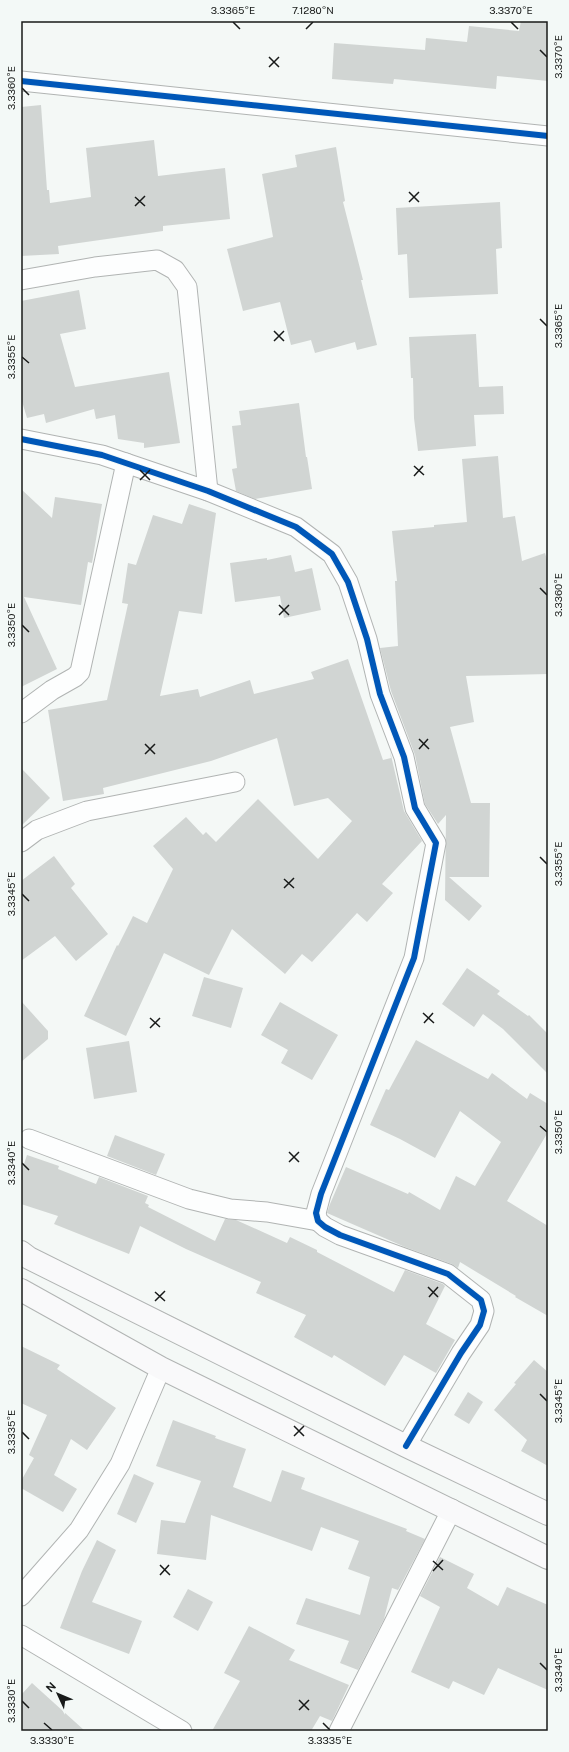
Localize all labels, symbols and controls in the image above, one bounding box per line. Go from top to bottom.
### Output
text: 3.3365°E [211,4,255,16]
text: 7.1280°N [292,4,334,16]
text: 3.3370°E [489,4,533,16]
text: 3.3370°E [552,35,564,79]
text: 3.3360°E [5,66,17,110]
text: 3.3365°E [552,304,564,348]
text: 3.3355°E [5,335,17,379]
text: 3.3360°E [552,573,564,617]
text: 3.3350°E [5,603,17,647]
text: 3.3355°E [552,842,564,886]
text: 3.3345°E [5,872,17,916]
text: 3.3350°E [552,1110,564,1154]
text: 3.3340°E [5,1141,17,1185]
text: 3.3345°E [552,1379,564,1423]
text: 3.3335°E [5,1410,17,1454]
text: 3.3340°E [552,1648,564,1692]
north arrow [38,1674,78,1714]
text: 3.3330°E [5,1679,17,1723]
text: N [44,1680,58,1694]
text: 3.3330°E [30,1734,74,1746]
text: 3.3335°E [308,1734,352,1746]

